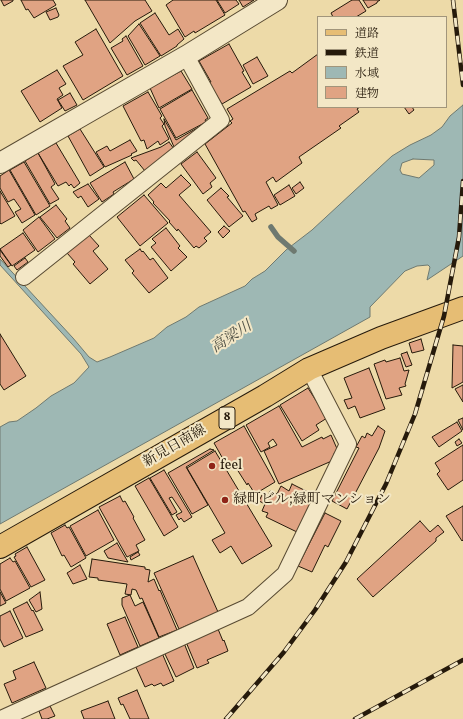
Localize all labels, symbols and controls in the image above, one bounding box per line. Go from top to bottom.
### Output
legend [317,16,447,108]
text: 道路 [355,26,379,42]
text: 鉄道 [355,46,379,62]
text: 水域 [355,66,379,82]
text: 建物 [355,86,379,102]
water label: 高梁川 [208,318,256,358]
road number: 8 [219,407,235,429]
street label: 新見日南線 [140,422,210,472]
place label: feel [220,458,242,474]
marker: feel [207,461,217,471]
place label: 緑町ビル;緑町マンション [233,492,391,508]
marker: 緑町ビル;緑町マンション [220,495,230,505]

